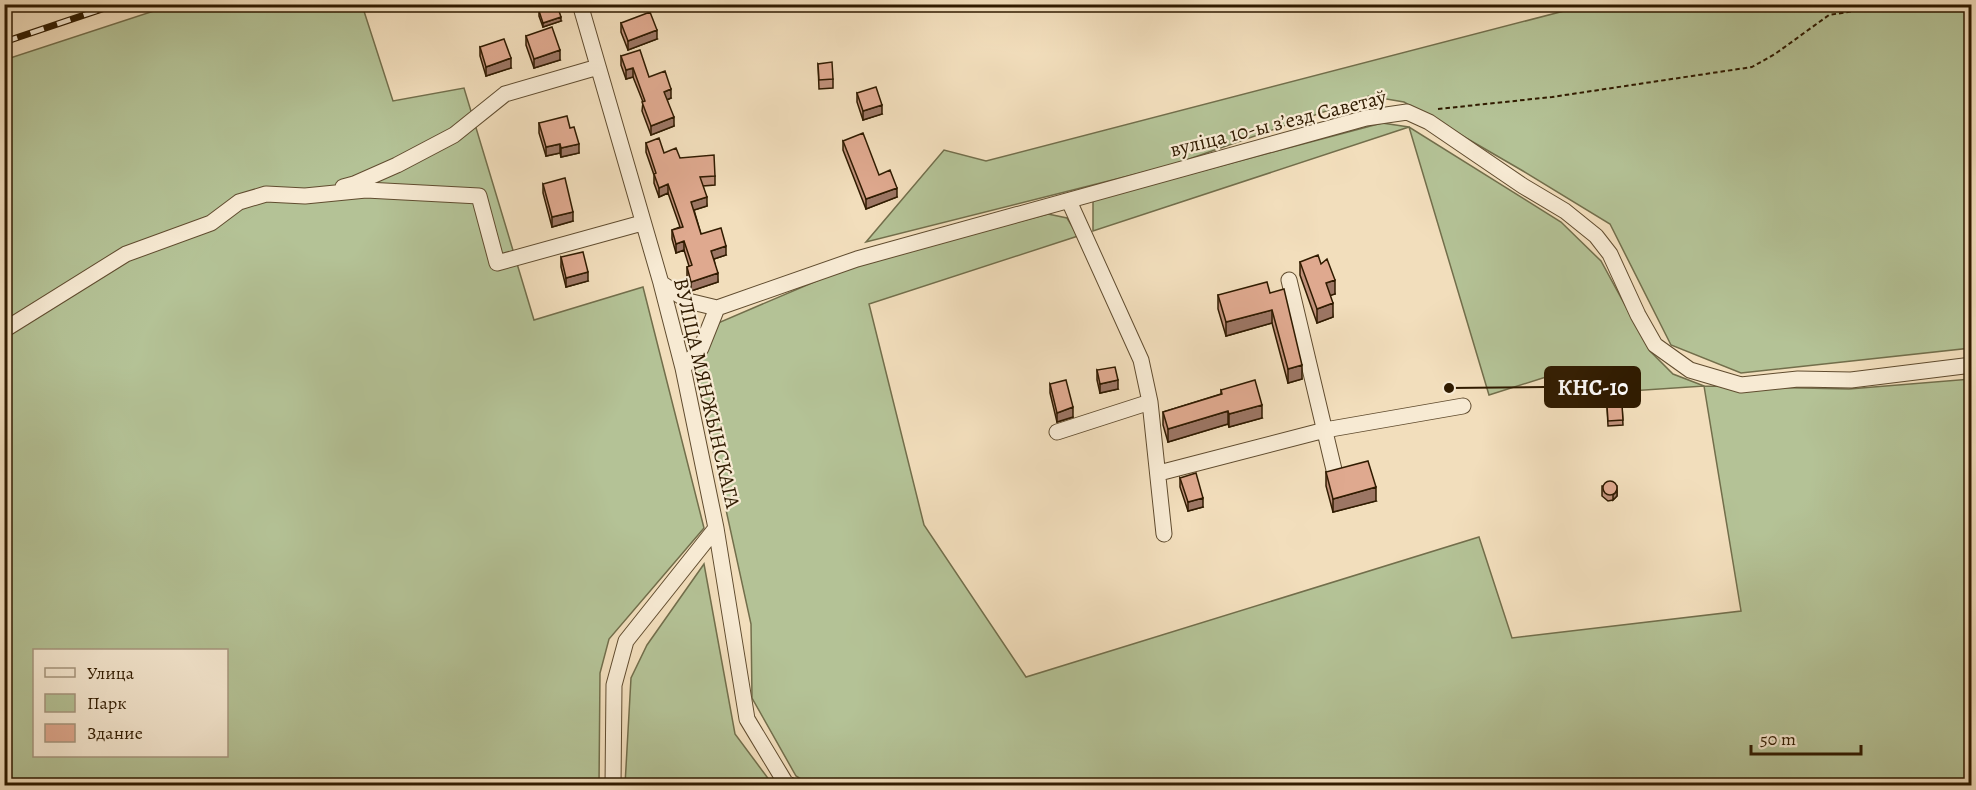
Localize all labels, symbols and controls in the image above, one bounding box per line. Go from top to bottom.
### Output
street label: вуліца 10-ы зʼезд Саветаў [1167,82,1390,163]
street label: ВУЛІЦА МЯНЖЫНСКАГА [667,275,747,512]
callout: КНС-10 [1545,367,1640,407]
text: КНС-10 [1558,373,1628,403]
legend [33,649,228,757]
text: Улица [87,661,135,685]
text: Парк [87,691,127,715]
scale bar [1751,718,1860,756]
text: Здание [87,721,143,745]
text: 50 m [1760,727,1796,751]

